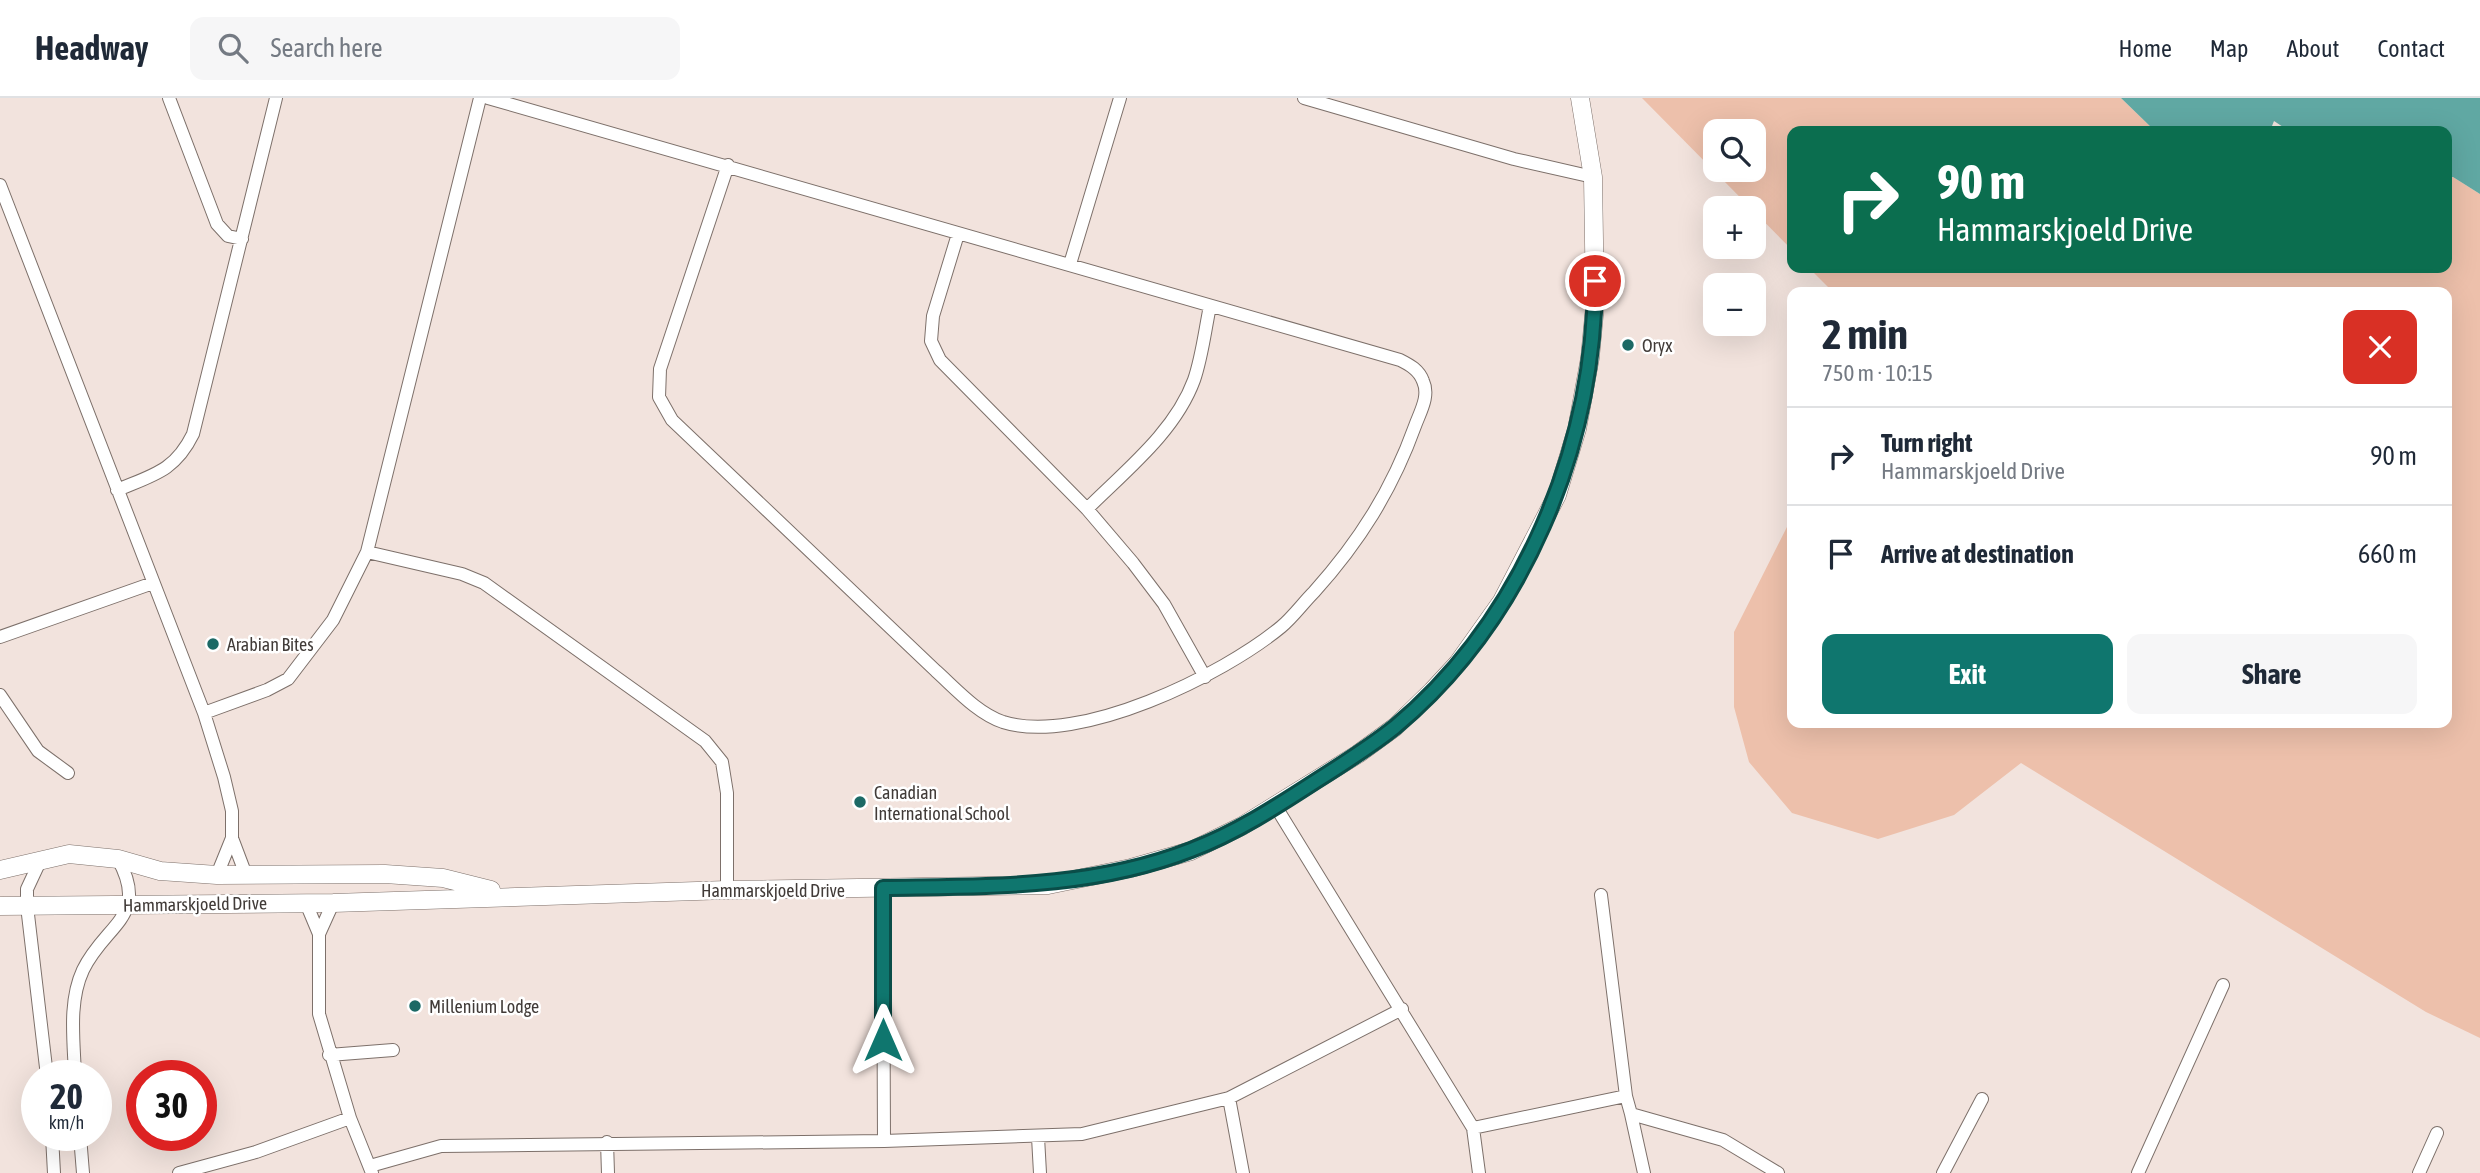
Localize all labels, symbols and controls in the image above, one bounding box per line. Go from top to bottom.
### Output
search box [190,17,680,80]
text: Headway [35,29,148,67]
icon: search [214,29,252,67]
text: Search here [270,33,383,63]
text: Home [2118,35,2172,62]
text: Map [2210,35,2248,62]
text: About [2286,35,2339,62]
text: Contact [2377,35,2445,62]
map controls [1703,119,1766,336]
button: search [1703,119,1766,182]
text: 90 m [1937,153,2025,209]
icon: right [1822,154,1913,245]
button: + [1703,196,1766,259]
text: Hammarskjoeld Drive [1937,211,2193,248]
pin [1565,251,1625,311]
icon: arrive [1576,262,1614,300]
button: − [1703,273,1766,336]
text: 2 min [1822,310,1908,358]
button: close [2343,310,2417,384]
place label: Oryx [1642,335,1673,356]
marker: Oryx [1620,337,1636,353]
text: 750 m · 10:15 [1822,360,1933,386]
text: Turn right [1881,428,1972,458]
icon: right [1822,437,1860,475]
text: 90 m [2370,441,2417,471]
text: Hammarskjoeld Drive [1881,458,2065,484]
icon: arrive [1822,535,1860,573]
text: Arrive at destination [1881,539,2074,569]
text: 660 m [2358,539,2417,569]
place label: Arabian Bites [227,634,314,655]
button: Exit [1822,634,2113,714]
button: Share [2127,634,2417,714]
marker: Arabian Bites [205,636,221,652]
place label: Canadian International School [874,782,1010,824]
marker: Canadian International School [852,794,868,810]
street label: Hammarskjoeld Drive [701,880,845,901]
street label: Hammarskjoeld Drive [123,892,267,916]
place label: Millenium Lodge [429,996,539,1017]
marker: Millenium Lodge [407,998,423,1014]
position arrow [846,1003,920,1077]
speed limit sign: 30 [126,1060,217,1151]
text: 20 [50,1076,83,1116]
text: km/h [49,1112,84,1133]

